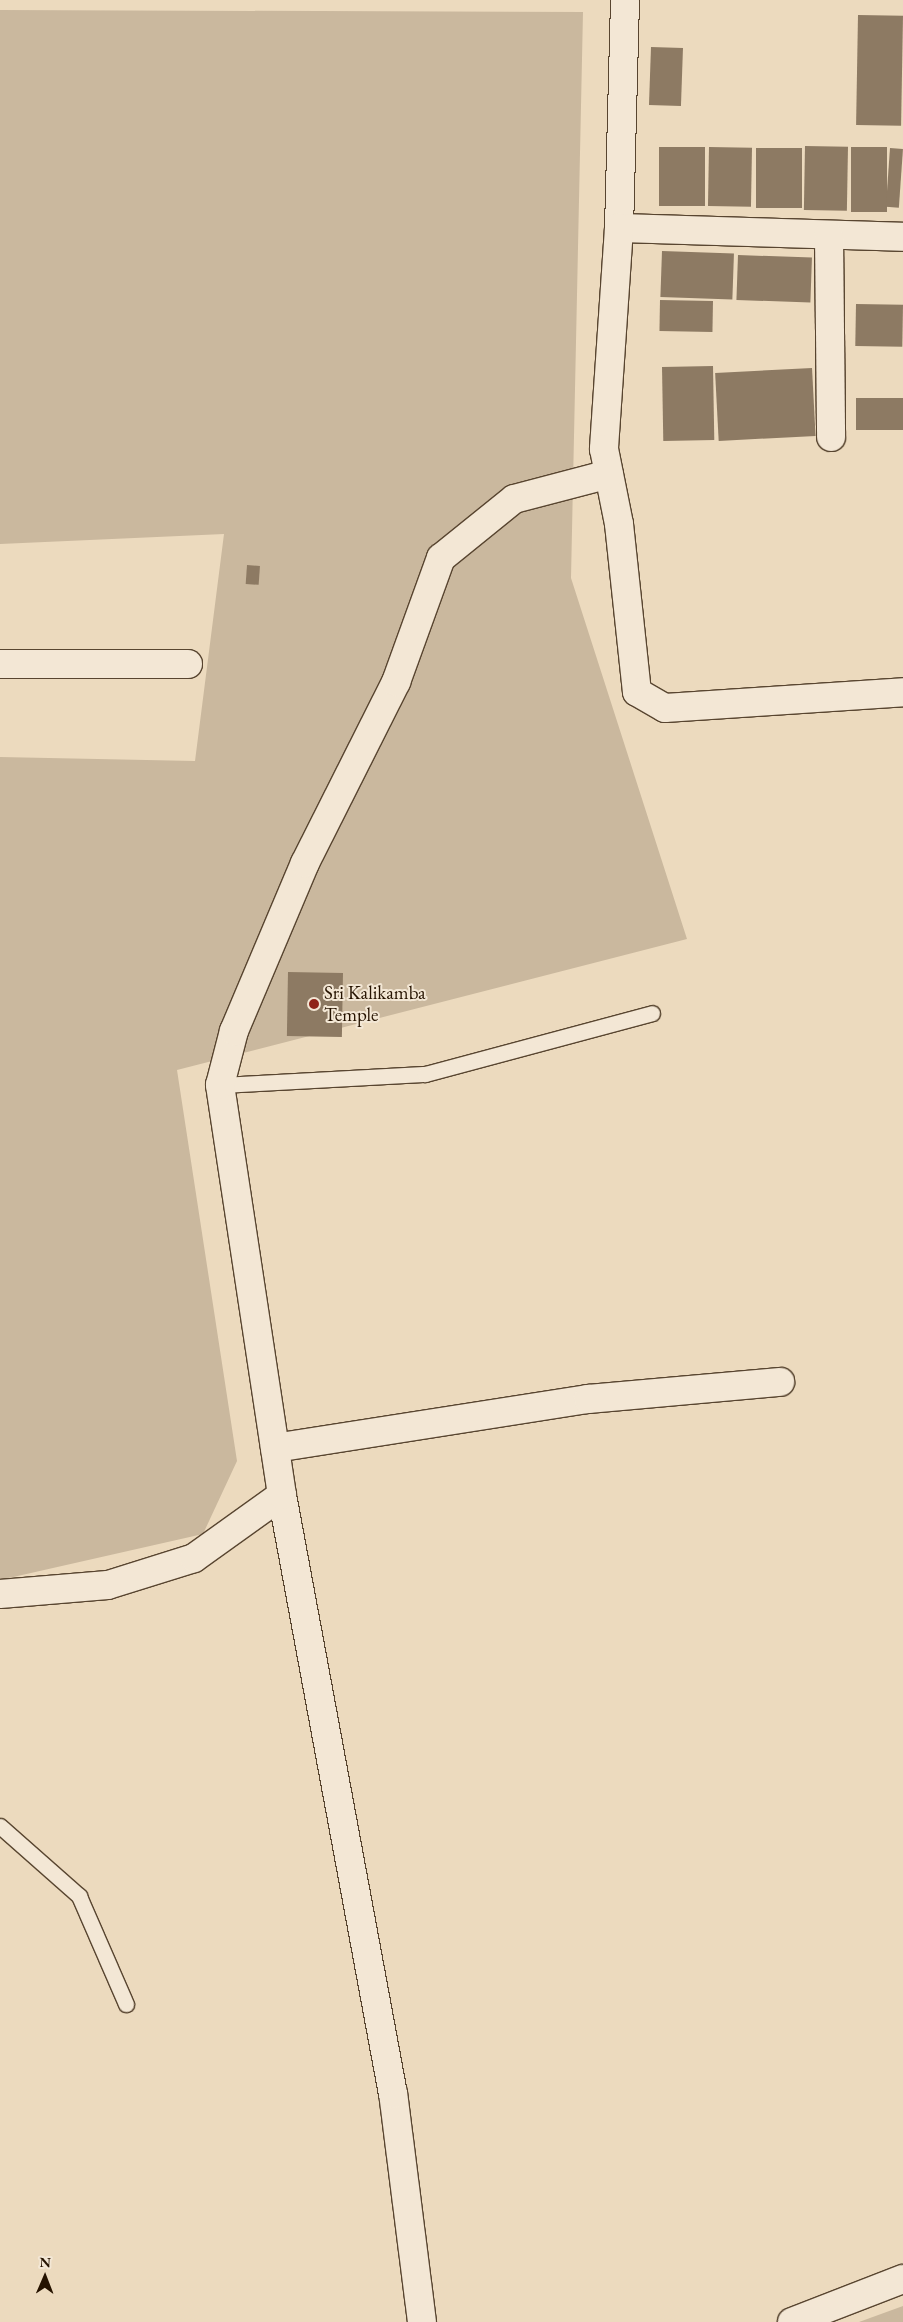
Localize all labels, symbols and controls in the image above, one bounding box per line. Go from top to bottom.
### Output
place label: Sri Kalikamba Temple [324,982,426,1026]
marker: Sri Kalikamba Temple [308,998,320,1010]
north arrow [20,2252,70,2302]
text: N [39,2253,51,2271]

